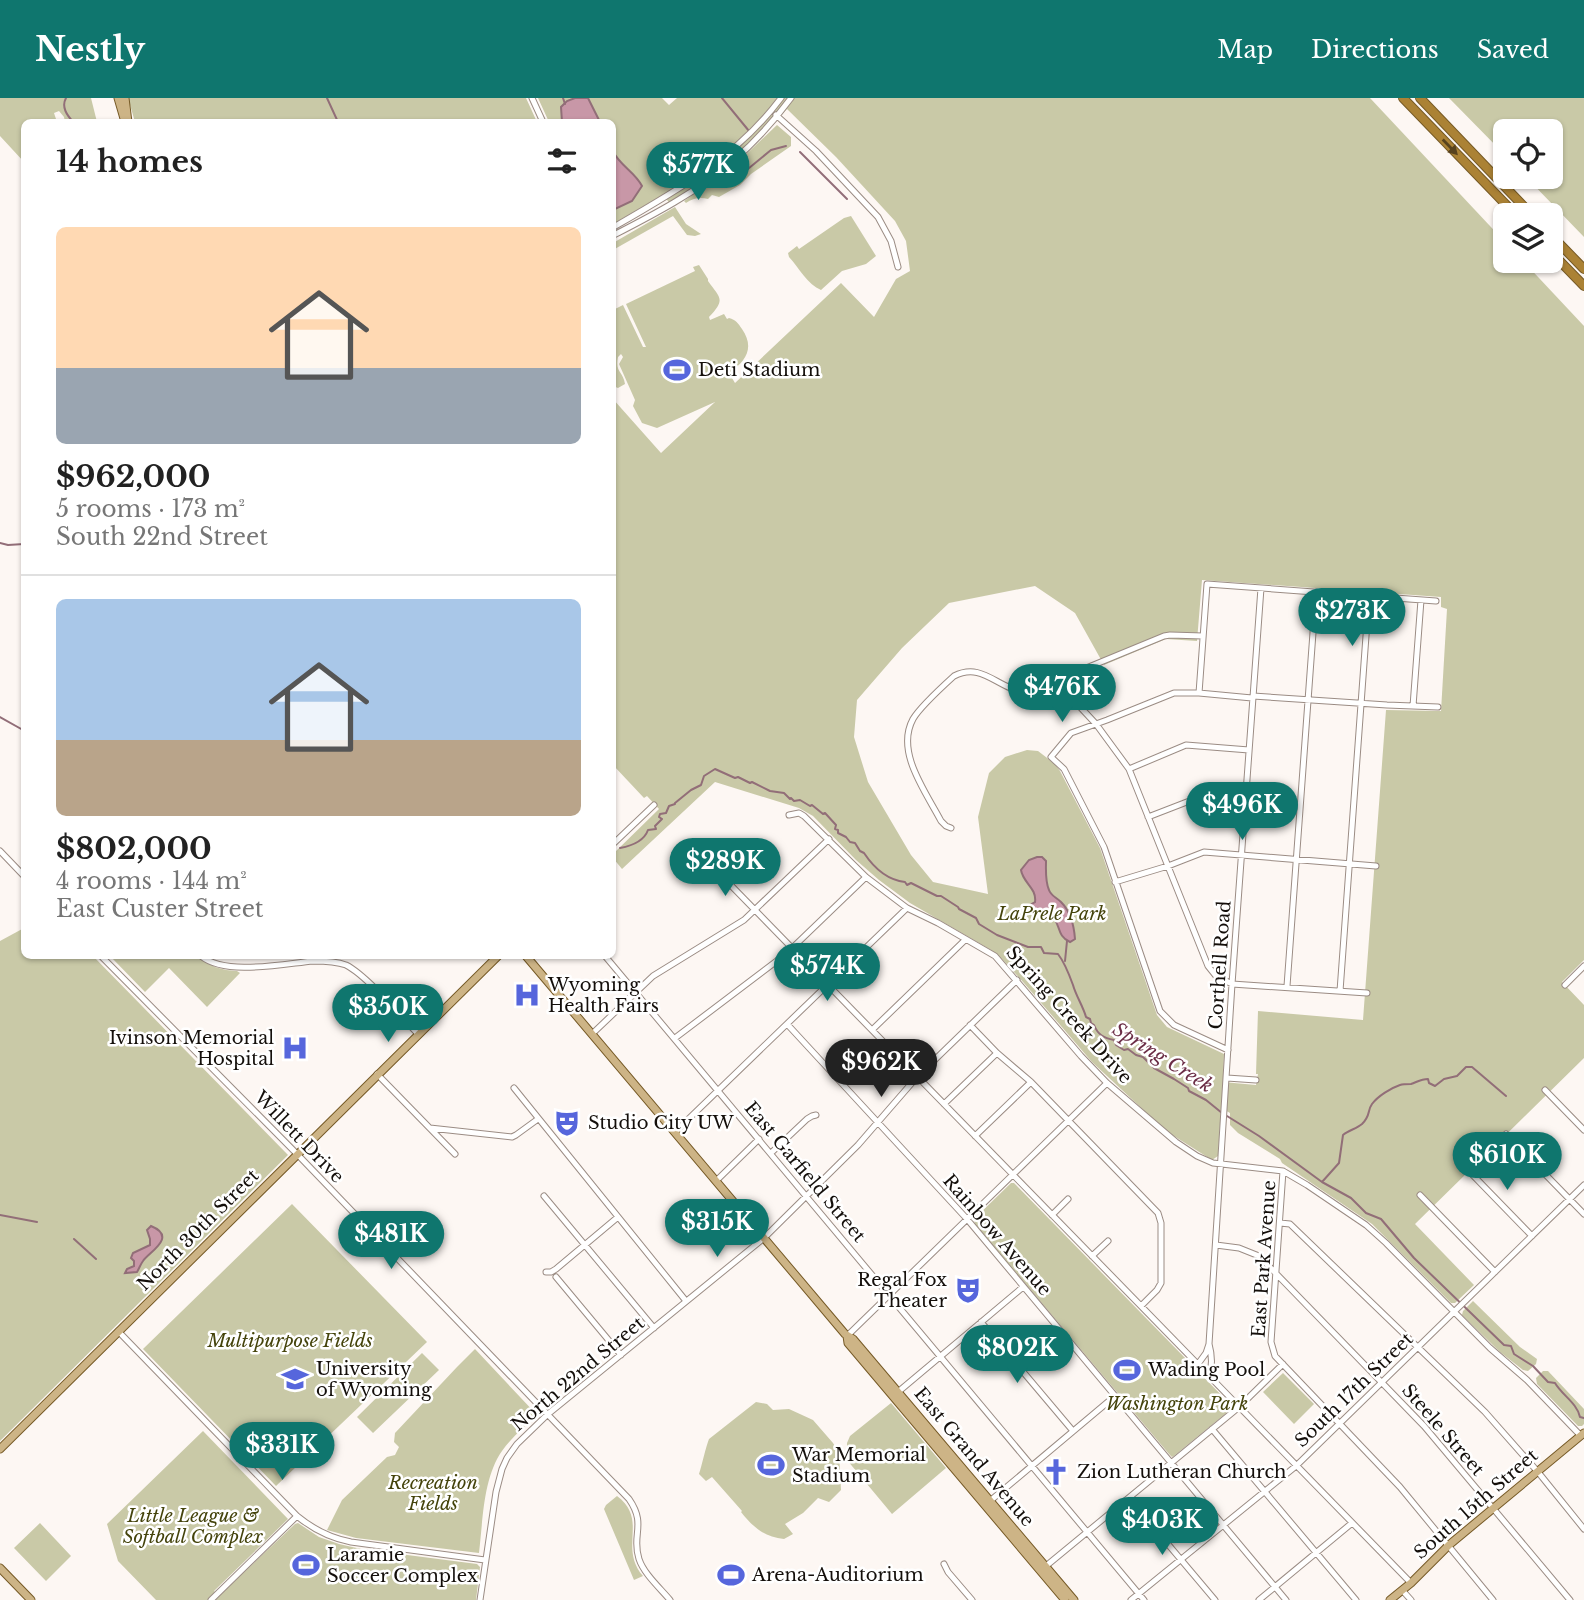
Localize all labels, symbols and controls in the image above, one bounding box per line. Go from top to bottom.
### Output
text: Nestly [35,29,145,70]
text: Map [1217,35,1273,64]
text: Directions [1311,35,1439,64]
text: Saved [1477,35,1549,64]
map controls [1493,119,1563,273]
button: locate [1493,119,1563,189]
one-way arrow [1442,138,1458,155]
icon: filters [543,142,581,180]
pin: $577K [649,142,747,202]
text: 14 homes [56,143,203,180]
text: $577K [662,151,734,179]
button: layers [1493,203,1563,273]
icon: home [256,272,382,398]
sports icon: Deti Stadium [662,355,692,385]
place label: Deti Stadium [698,359,820,381]
text: $962,000 [56,458,211,495]
text: 5 rooms · 173 m² [56,495,245,523]
text: South 22nd Street [56,523,268,551]
pin: $273K [1303,588,1401,648]
text: $273K [1314,597,1390,625]
icon: home [256,644,382,770]
pin: $476K [1013,664,1111,724]
text: $476K [1024,673,1100,701]
pin: $496K [1193,782,1291,842]
text: $496K [1202,791,1282,819]
text: $802,000 [56,830,212,867]
pin: $289K [676,838,774,898]
text: $289K [686,847,764,875]
text: 4 rooms · 144 m² [56,867,247,895]
text: East Custer Street [56,895,264,923]
street label: Corthell Road [1205,900,1235,1030]
park label: LaPrele Park [996,903,1107,925]
street label: Spring Creek Drive [1001,942,1137,1088]
pin: $574K [778,944,876,1003]
text: $574K [790,952,864,980]
place label: Wyoming Health Fairs [547,974,659,1017]
hospital icon: Wyoming Health Fairs [512,980,542,1010]
pin: $350K [339,984,437,1044]
text: $350K [348,993,428,1021]
water label: Spring Creek [1108,1018,1217,1097]
place label: Ivinson Memorial Hospital [109,1027,274,1070]
hospital icon: Ivinson Memorial Hospital [280,1033,310,1063]
pin: $962K [832,1040,930,1099]
text: $962K [841,1048,921,1076]
street label: Willett Drive [249,1086,348,1188]
street label: East Garfield Street [740,1097,870,1247]
theatre icon: Studio City UW [552,1108,582,1138]
place label: Studio City UW [588,1112,735,1134]
pin: $610K [1458,1132,1556,1192]
text: $610K [1469,1141,1545,1169]
street label: North 30th Street [133,1165,263,1295]
street label: Rainbow Avenue [938,1170,1056,1300]
street label: East Park Avenue [1248,1180,1280,1338]
pin: $315K [668,1200,766,1259]
text: $315K [681,1208,753,1236]
pin: $481K [342,1212,440,1271]
text: $481K [354,1220,428,1248]
place label: Regal Fox Theater [857,1269,947,1312]
theatre icon: Regal Fox Theater [953,1275,983,1305]
street label: North 22nd Street [507,1312,649,1436]
pin: $802K [968,1326,1066,1385]
street label: South 17th Street [1290,1328,1418,1452]
park label: Multipurpose Fields [206,1330,373,1352]
text: $802K [977,1334,1057,1362]
sports icon: Wading Pool [1112,1355,1142,1385]
place label: University of Wyoming [316,1358,432,1401]
place label: Wading Pool [1147,1359,1265,1381]
school or university icon: University of Wyoming [280,1364,310,1394]
street label: Steele Street [1397,1380,1489,1481]
street label: East Grand Avenue [909,1383,1039,1531]
park label: Washington Park [1106,1393,1248,1415]
pin: $331K [233,1422,331,1482]
text: $331K [245,1431,319,1459]
place label: War Memorial Stadium [791,1444,926,1487]
street label: South 15th Street [1410,1444,1542,1564]
sports icon: War Memorial Stadium [756,1450,786,1480]
church icon: Zion Lutheran Church [1041,1457,1071,1487]
place label: Zion Lutheran Church [1077,1461,1286,1483]
park label: Recreation Fields [387,1472,478,1515]
pin: $403K [1113,1498,1211,1557]
park label: Little League & Softball Complex [123,1505,264,1548]
text: $403K [1121,1506,1203,1534]
place label: Laramie Soccer Complex [327,1544,478,1587]
sports icon: Laramie Soccer Complex [291,1550,321,1580]
sports icon: Arena-Auditorium [716,1560,746,1590]
place label: Arena-Auditorium [751,1564,924,1586]

